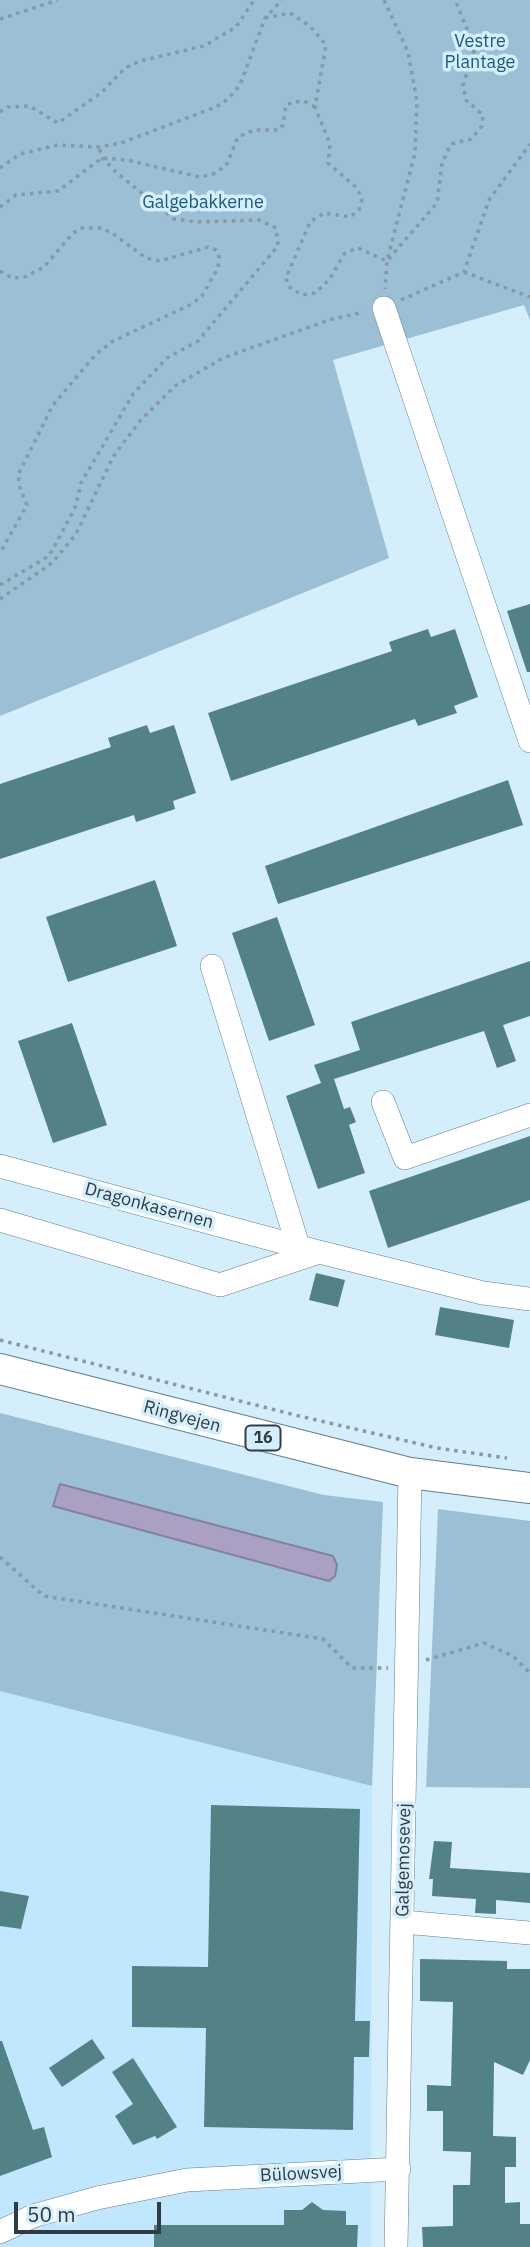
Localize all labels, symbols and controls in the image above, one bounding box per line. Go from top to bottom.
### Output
park label: Vestre Plantage [445,31,515,74]
park label: Galgebakkerne [142,192,264,214]
street label: Dragonkasernen [82,1178,216,1234]
street label: Ringvejen [141,1396,223,1438]
road number: 16 [246,1426,280,1450]
street label: Galgemosevej [392,1803,416,1917]
street label: Bülowsvej [259,2161,343,2187]
scale bar [18,2188,164,2232]
text: 50 m [27,2200,76,2228]

